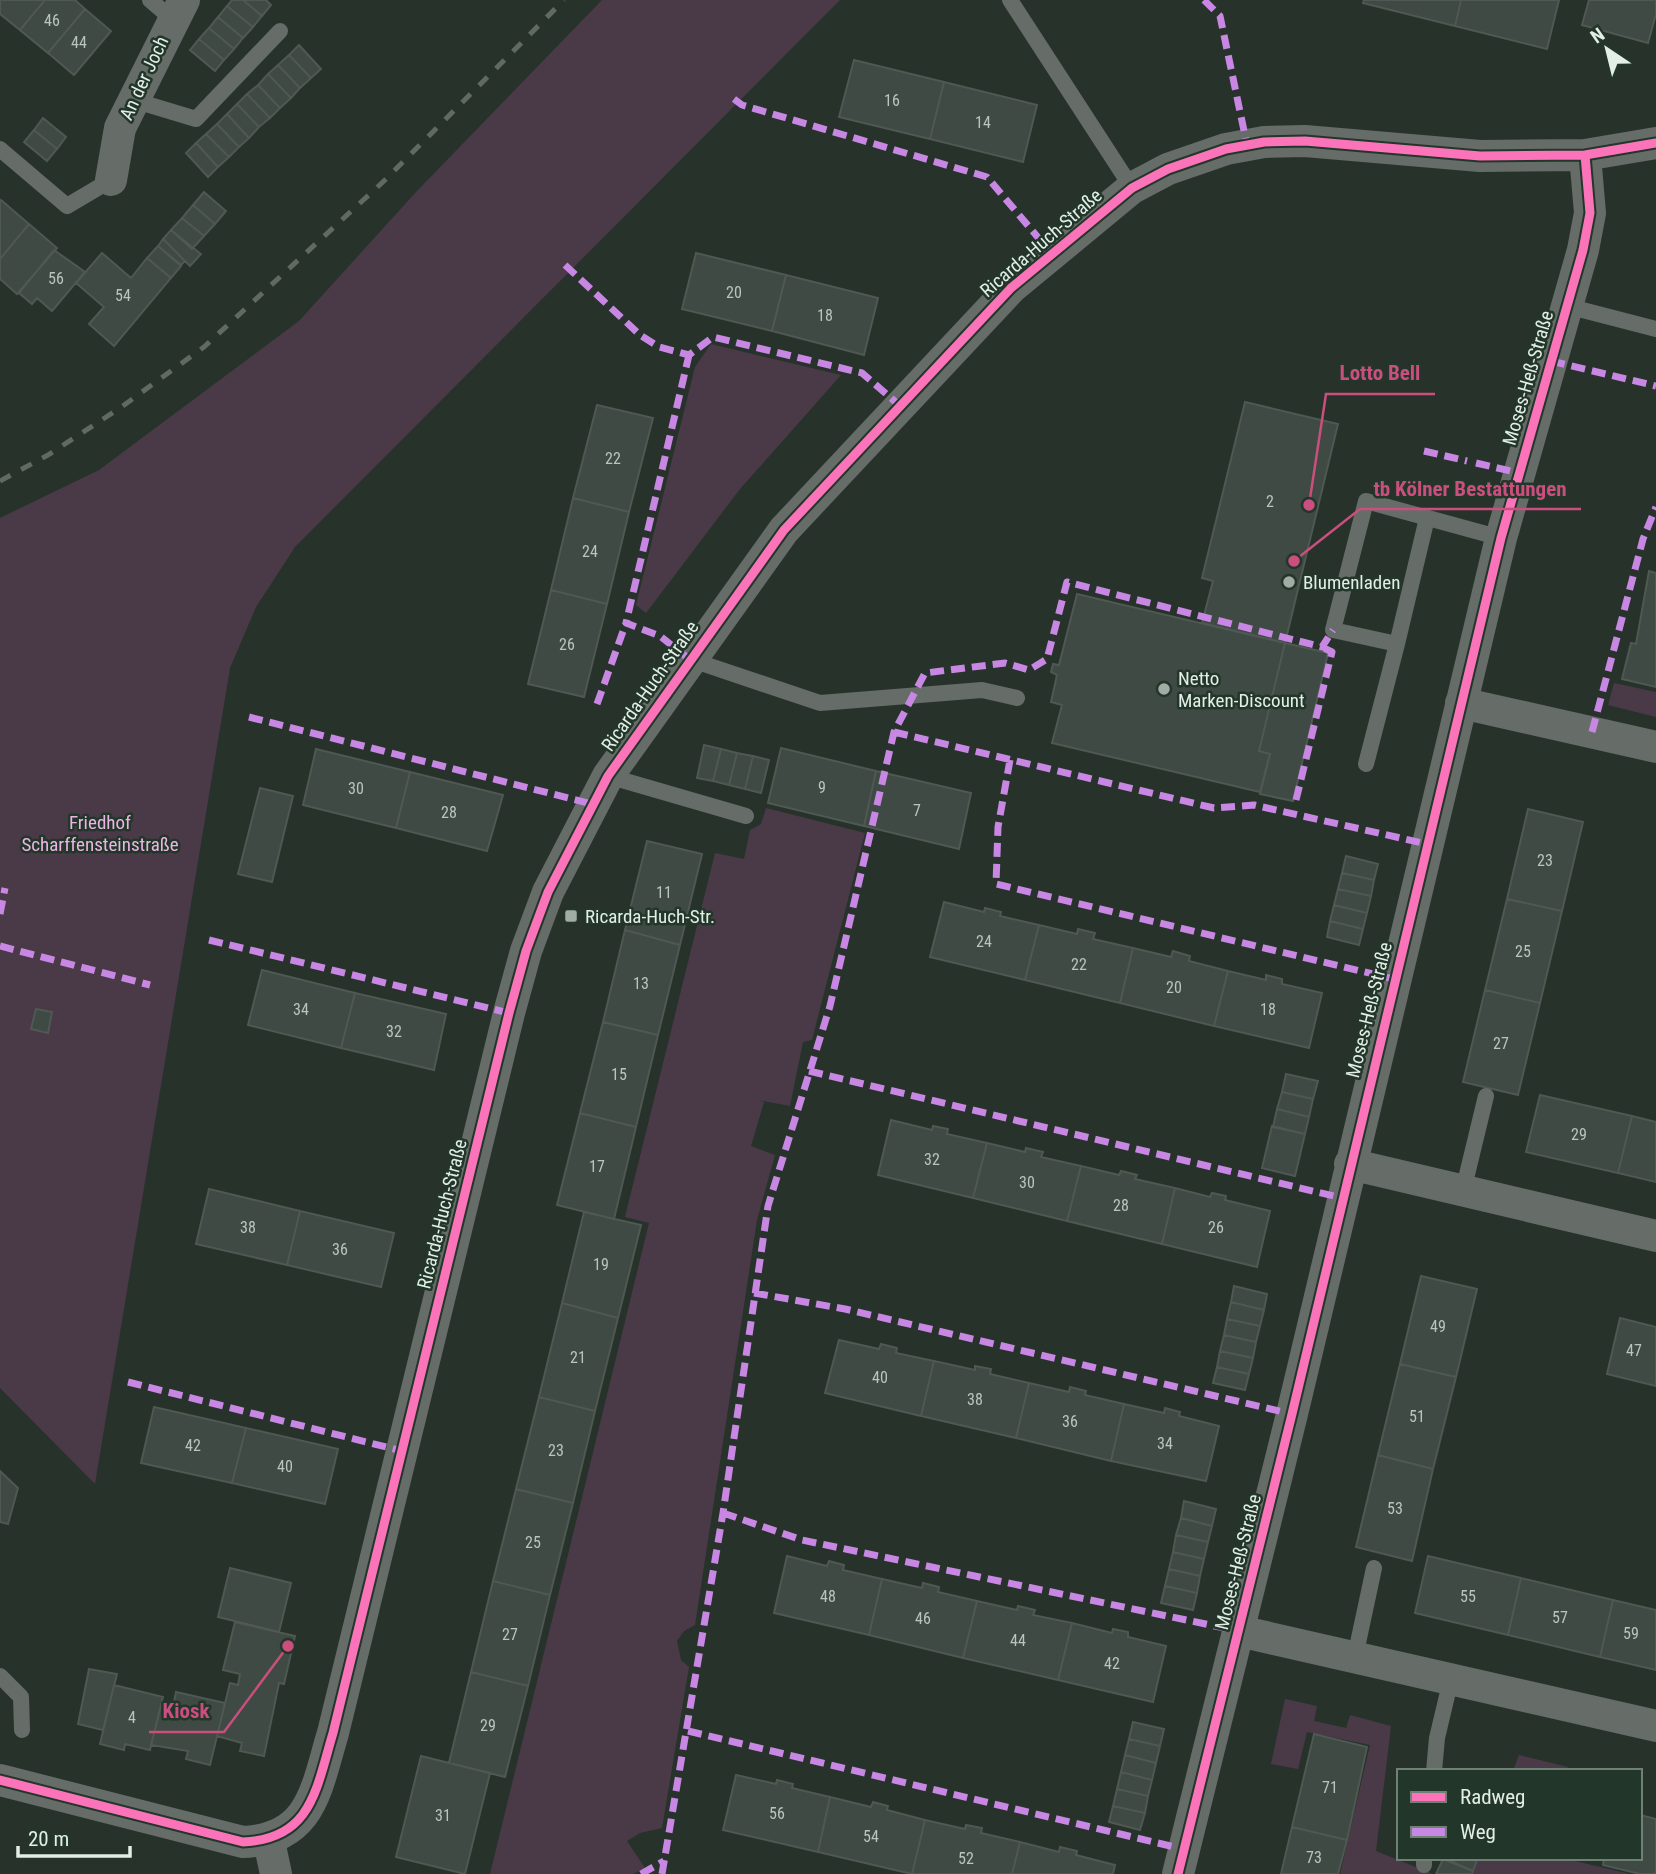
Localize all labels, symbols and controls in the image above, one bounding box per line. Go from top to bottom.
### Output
house number: 46 [44,11,60,30]
north arrow [1572,14,1642,84]
text: N [1586,23,1609,48]
street label: An der Joch [115,32,173,124]
house number: 44 [71,33,87,52]
house number: 16 [884,91,900,110]
house number: 14 [975,113,991,132]
street label: Ricarda-Huch-Straße [975,184,1107,302]
house number: 56 [48,269,64,288]
house number: 20 [726,283,742,302]
house number: 54 [115,286,131,305]
house number: 18 [817,306,833,325]
street label: Moses-Heß-Straße [1498,308,1558,448]
callout: Lotto Bell [1326,352,1435,394]
text: Lotto Bell [1340,361,1420,385]
house number: 22 [605,449,621,468]
callout: tb Kölner Bestattungen [1360,467,1581,509]
text: tb Kölner Bestattungen [1373,477,1567,501]
house number: 2 [1266,492,1274,511]
house number: 24 [582,542,598,561]
place label: Blumenladen [1303,571,1400,594]
marker: Blumenladen [1281,574,1297,590]
street label: Ricarda-Huch-Straße [597,616,704,756]
house number: 26 [559,635,575,654]
place label: Netto Marken-Discount [1178,667,1305,712]
marker: Netto Marken-Discount [1156,681,1172,697]
house number: 9 [818,778,826,797]
house number: 30 [348,779,364,798]
house number: 7 [913,801,921,820]
house number: 28 [441,803,457,822]
park label: Friedhof Scharffensteinstraße [21,811,179,856]
house number: 23 [1537,851,1553,870]
house number: 11 [656,883,672,902]
place label: Ricarda-Huch-Str. [585,905,715,928]
marker: Ricarda-Huch-Str. [563,908,579,924]
house number: 24 [976,932,992,951]
street label: Moses-Heß-Straße [1341,940,1397,1080]
house number: 25 [1515,942,1531,961]
house number: 22 [1071,955,1087,974]
house number: 13 [633,974,649,993]
house number: 20 [1166,978,1182,997]
house number: 34 [293,1000,309,1019]
house number: 18 [1260,1000,1276,1019]
house number: 32 [386,1022,402,1041]
house number: 27 [1493,1034,1509,1053]
house number: 15 [611,1065,627,1084]
house number: 29 [1571,1125,1587,1144]
street label: Ricarda-Huch-Straße [412,1137,472,1291]
house number: 32 [924,1150,940,1169]
house number: 17 [589,1157,605,1176]
house number: 30 [1019,1173,1035,1192]
house number: 28 [1113,1196,1129,1215]
house number: 38 [240,1218,256,1237]
house number: 26 [1208,1218,1224,1237]
house number: 36 [332,1240,348,1259]
house number: 19 [593,1255,609,1274]
house number: 49 [1430,1317,1446,1336]
house number: 47 [1626,1341,1642,1360]
house number: 21 [570,1348,586,1367]
house number: 40 [872,1368,888,1387]
house number: 38 [967,1390,983,1409]
house number: 51 [1409,1407,1425,1426]
house number: 36 [1062,1412,1078,1431]
house number: 34 [1157,1434,1173,1453]
house number: 42 [185,1436,201,1455]
house number: 23 [548,1441,564,1460]
house number: 40 [277,1457,293,1476]
street label: Moses-Heß-Straße [1210,1492,1266,1632]
house number: 53 [1387,1499,1403,1518]
house number: 25 [525,1533,541,1552]
house number: 48 [820,1587,836,1606]
house number: 55 [1460,1587,1476,1606]
house number: 57 [1552,1608,1568,1627]
house number: 46 [915,1609,931,1628]
house number: 59 [1623,1624,1639,1643]
house number: 27 [502,1625,518,1644]
house number: 44 [1010,1631,1026,1650]
house number: 42 [1104,1654,1120,1673]
callout: Kiosk [149,1690,224,1732]
text: Kiosk [163,1699,210,1723]
house number: 4 [128,1708,136,1727]
house number: 29 [480,1716,496,1735]
legend [1397,1769,1642,1860]
house number: 71 [1322,1778,1338,1797]
text: Radweg [1460,1785,1525,1809]
house number: 56 [769,1804,785,1823]
house number: 31 [435,1806,451,1825]
scale bar [18,1814,130,1858]
text: Weg [1460,1820,1496,1844]
text: 20 m [28,1827,69,1851]
house number: 54 [863,1827,879,1846]
house number: 73 [1306,1848,1322,1867]
house number: 52 [958,1849,974,1868]

